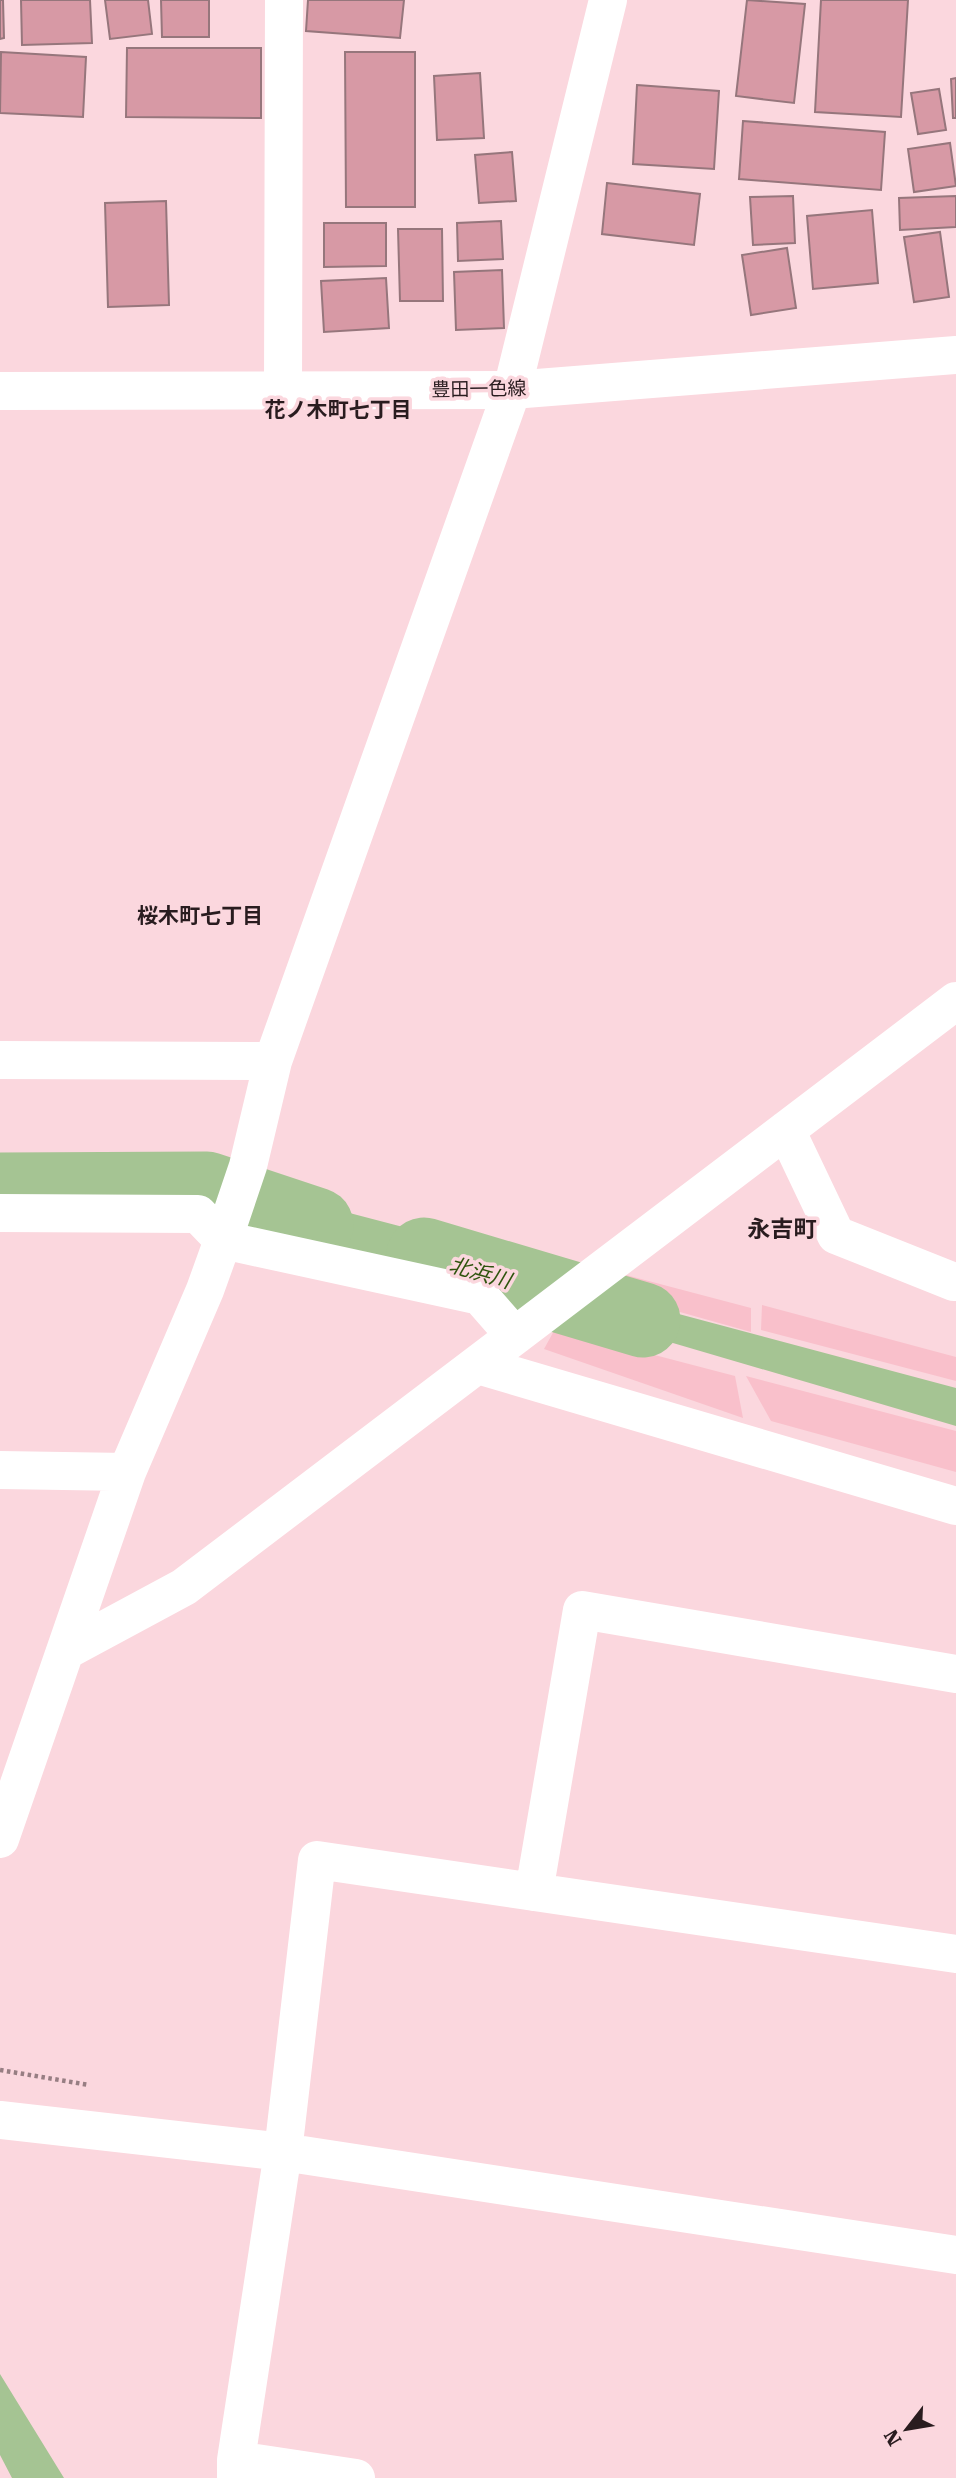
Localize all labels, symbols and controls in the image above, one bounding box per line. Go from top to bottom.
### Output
street label: 豊田一色線 [431,377,527,401]
district label: 花ノ木町七丁目 [265,398,412,422]
district label: 桜木町七丁目 [137,904,263,928]
district label: 永吉町 [748,1216,817,1243]
water label: 北浜川 [446,1253,516,1294]
north arrow [872,2394,942,2464]
text: N [879,2425,906,2450]

